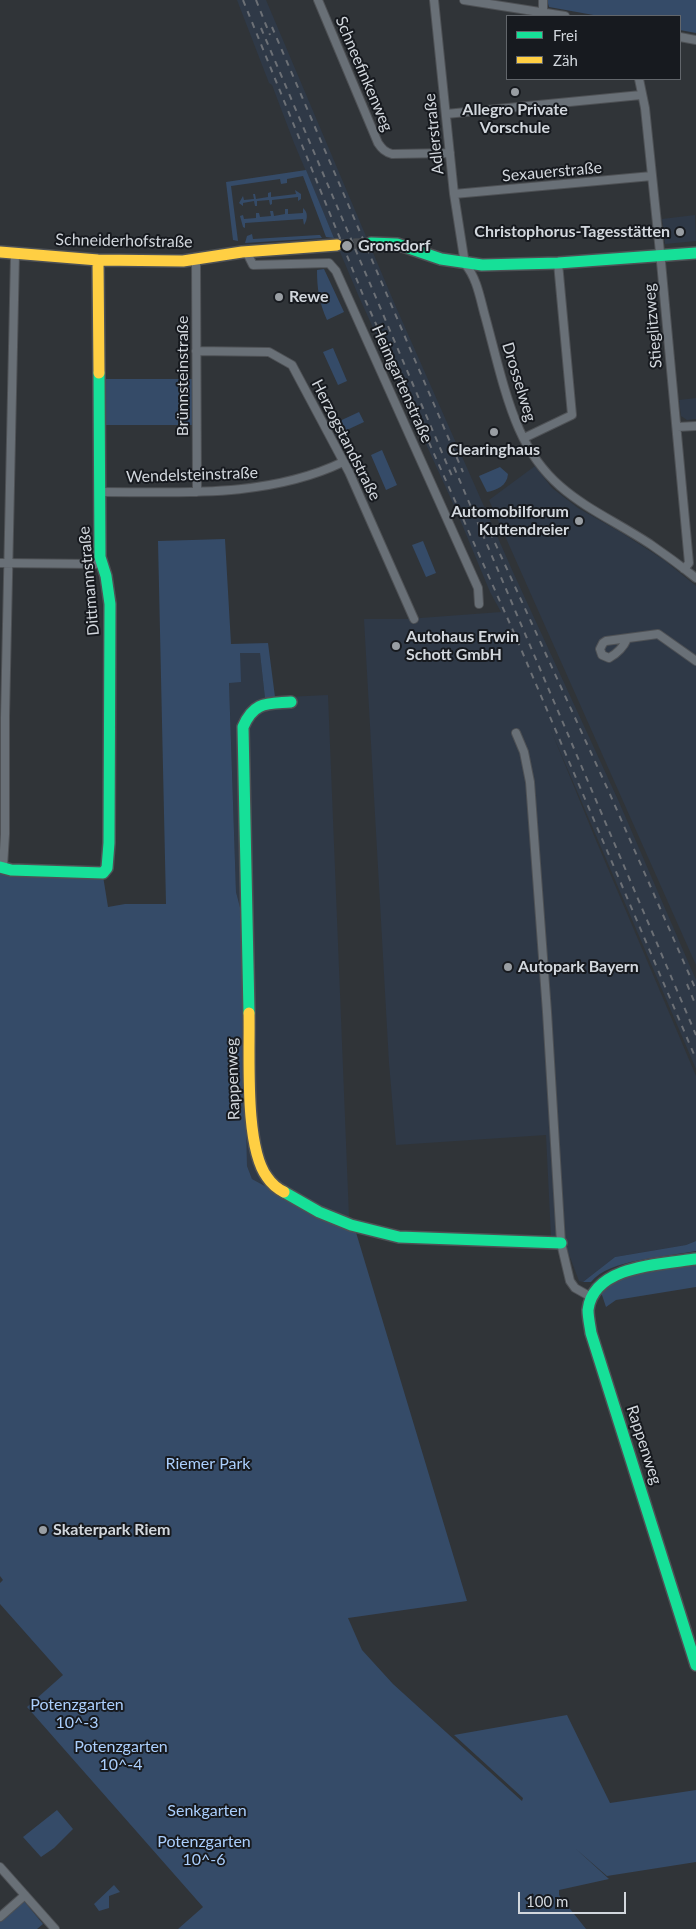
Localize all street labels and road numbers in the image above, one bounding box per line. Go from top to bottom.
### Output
street label: Schneefinkenweg [331,14,397,134]
street label: Adlerstraße [420,92,448,176]
street label: Sexauerstraße [501,158,603,186]
street label: Schneiderhofstraße [55,230,193,252]
street label: Stieglitzweg [640,283,666,369]
street label: Brünnsteinstraße [173,316,193,436]
street label: Heimgartenstraße [367,322,437,446]
street label: Drosselweg [498,340,540,424]
street label: Herzogstandstraße [307,376,385,504]
street label: Wendelsteinstraße [126,463,258,487]
street label: Dittmannstraße [75,525,103,637]
street label: Rappenweg [222,1038,244,1120]
street label: Rappenweg [622,1403,666,1487]

